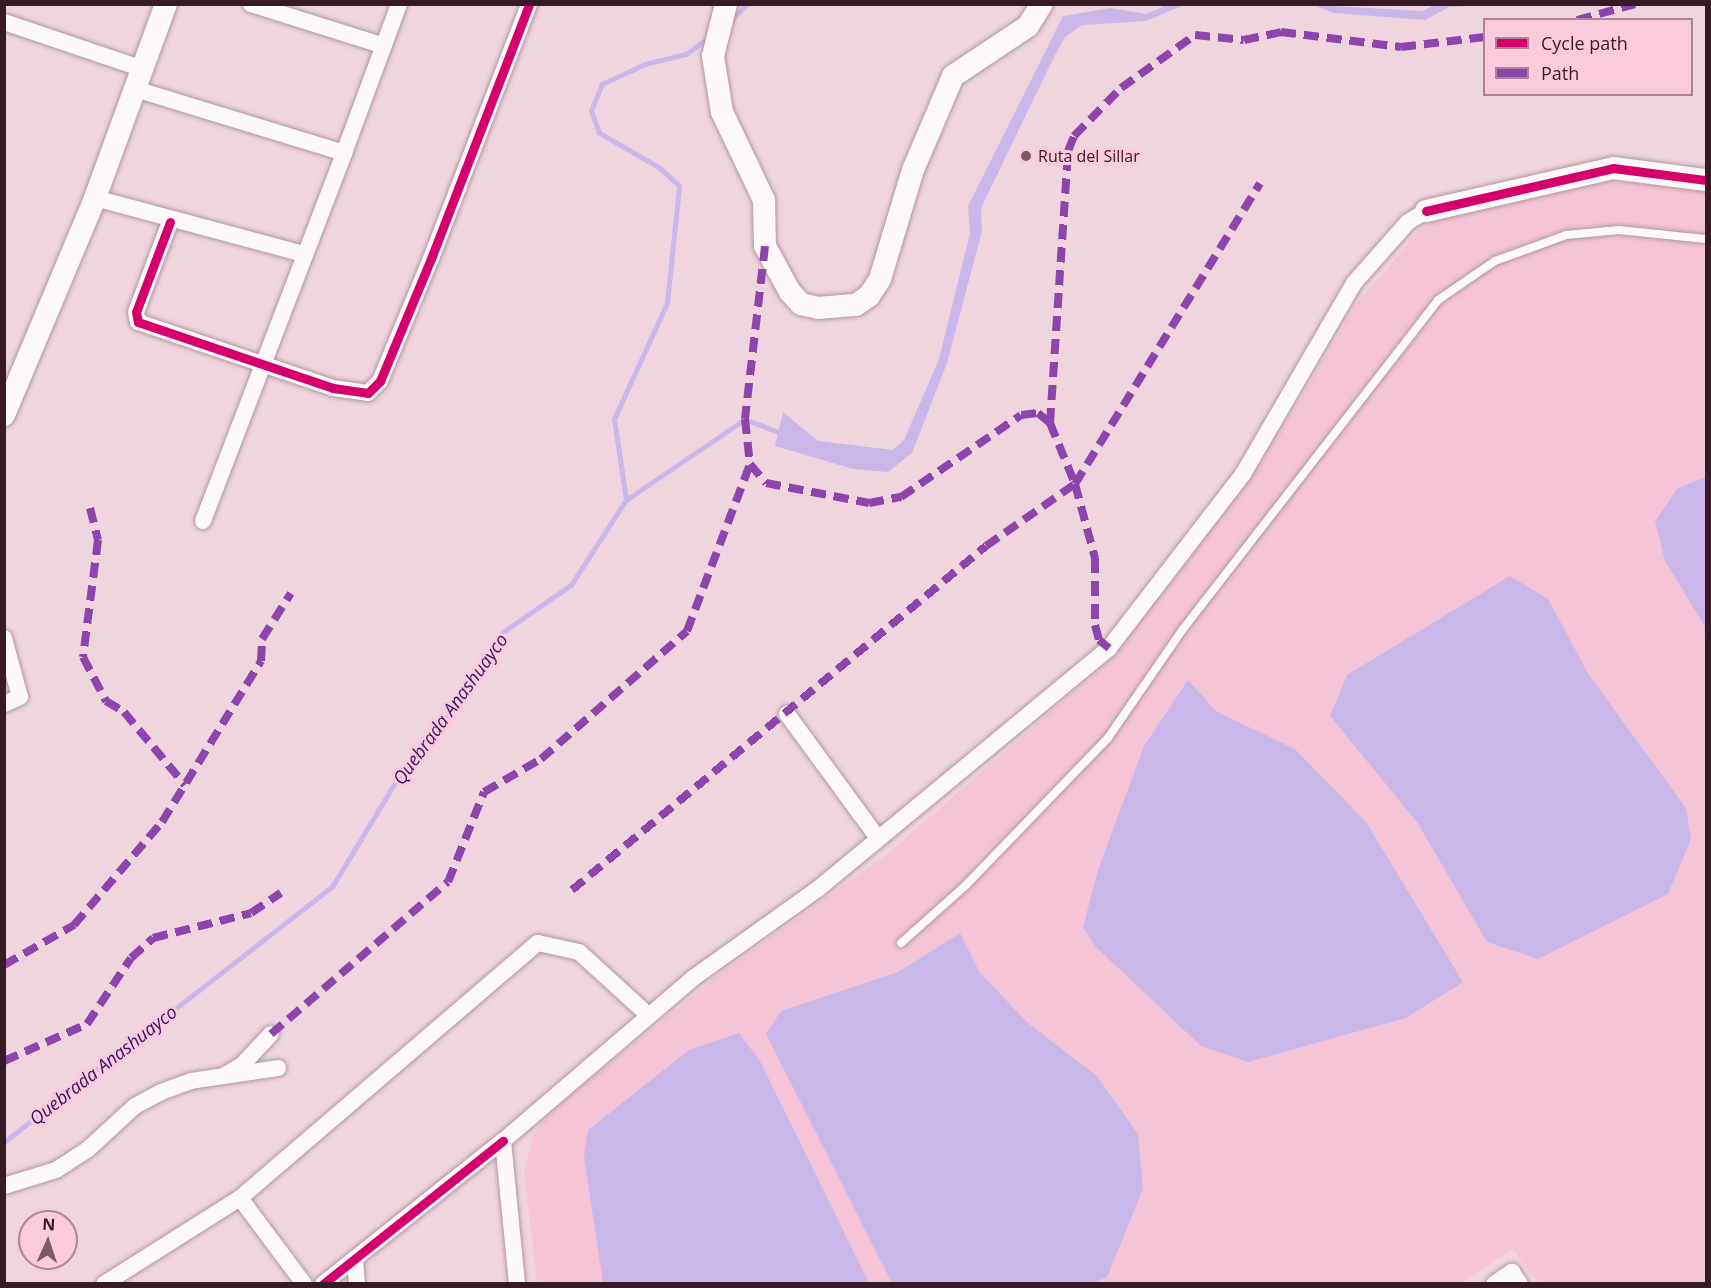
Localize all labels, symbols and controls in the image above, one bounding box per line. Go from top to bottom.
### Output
legend [1483,18,1693,96]
text: Cycle path [1541,31,1628,55]
text: Path [1541,61,1579,85]
place label: Ruta del Sillar [1038,146,1140,166]
marker: Ruta del Sillar [1019,149,1033,163]
water label: Quebrada Anashuayco [388,629,512,789]
water label: Quebrada Anashuayco [25,1001,181,1129]
north arrow [18,1210,78,1270]
text: N [42,1213,56,1235]

